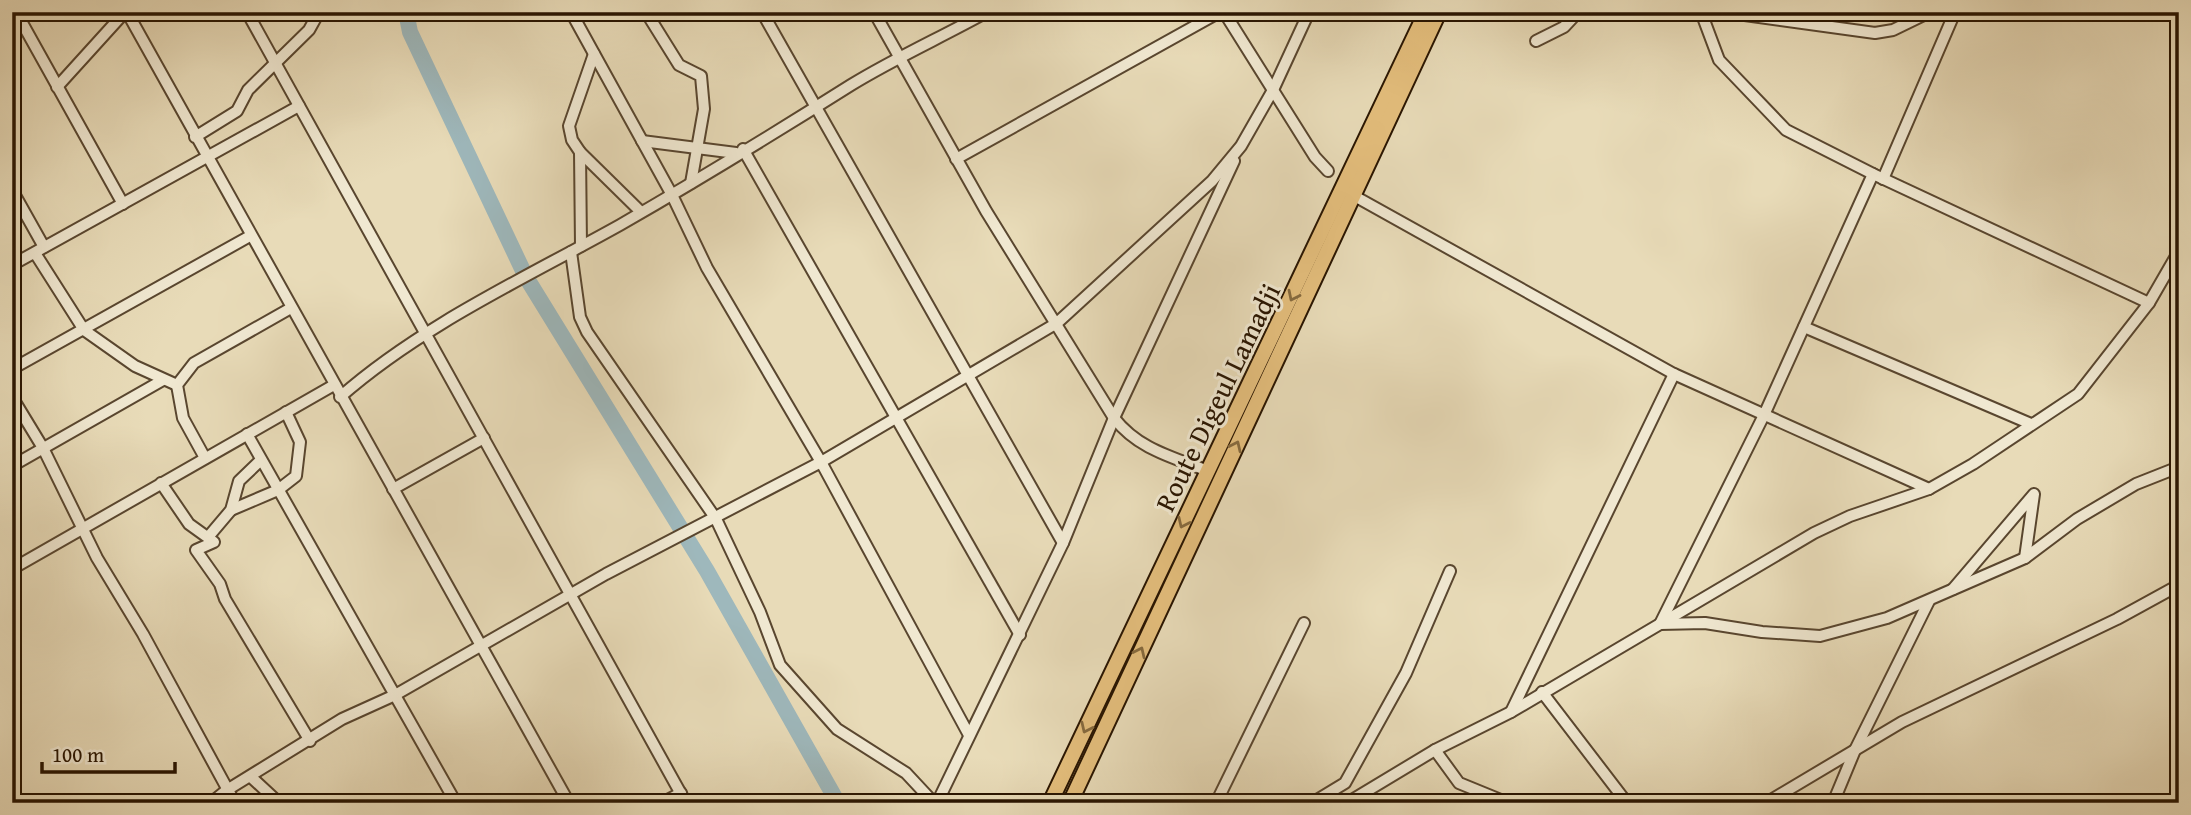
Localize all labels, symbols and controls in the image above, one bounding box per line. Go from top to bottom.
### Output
street label: Route Digeul Lamadji [1144,276,1290,518]
one-way arrow [1287,288,1301,301]
one-way arrow [1228,441,1242,453]
one-way arrow [1178,516,1192,528]
one-way arrow [1132,647,1146,659]
one-way arrow [1080,721,1094,733]
scale bar [42,731,175,775]
text: 100 m [52,739,104,770]

